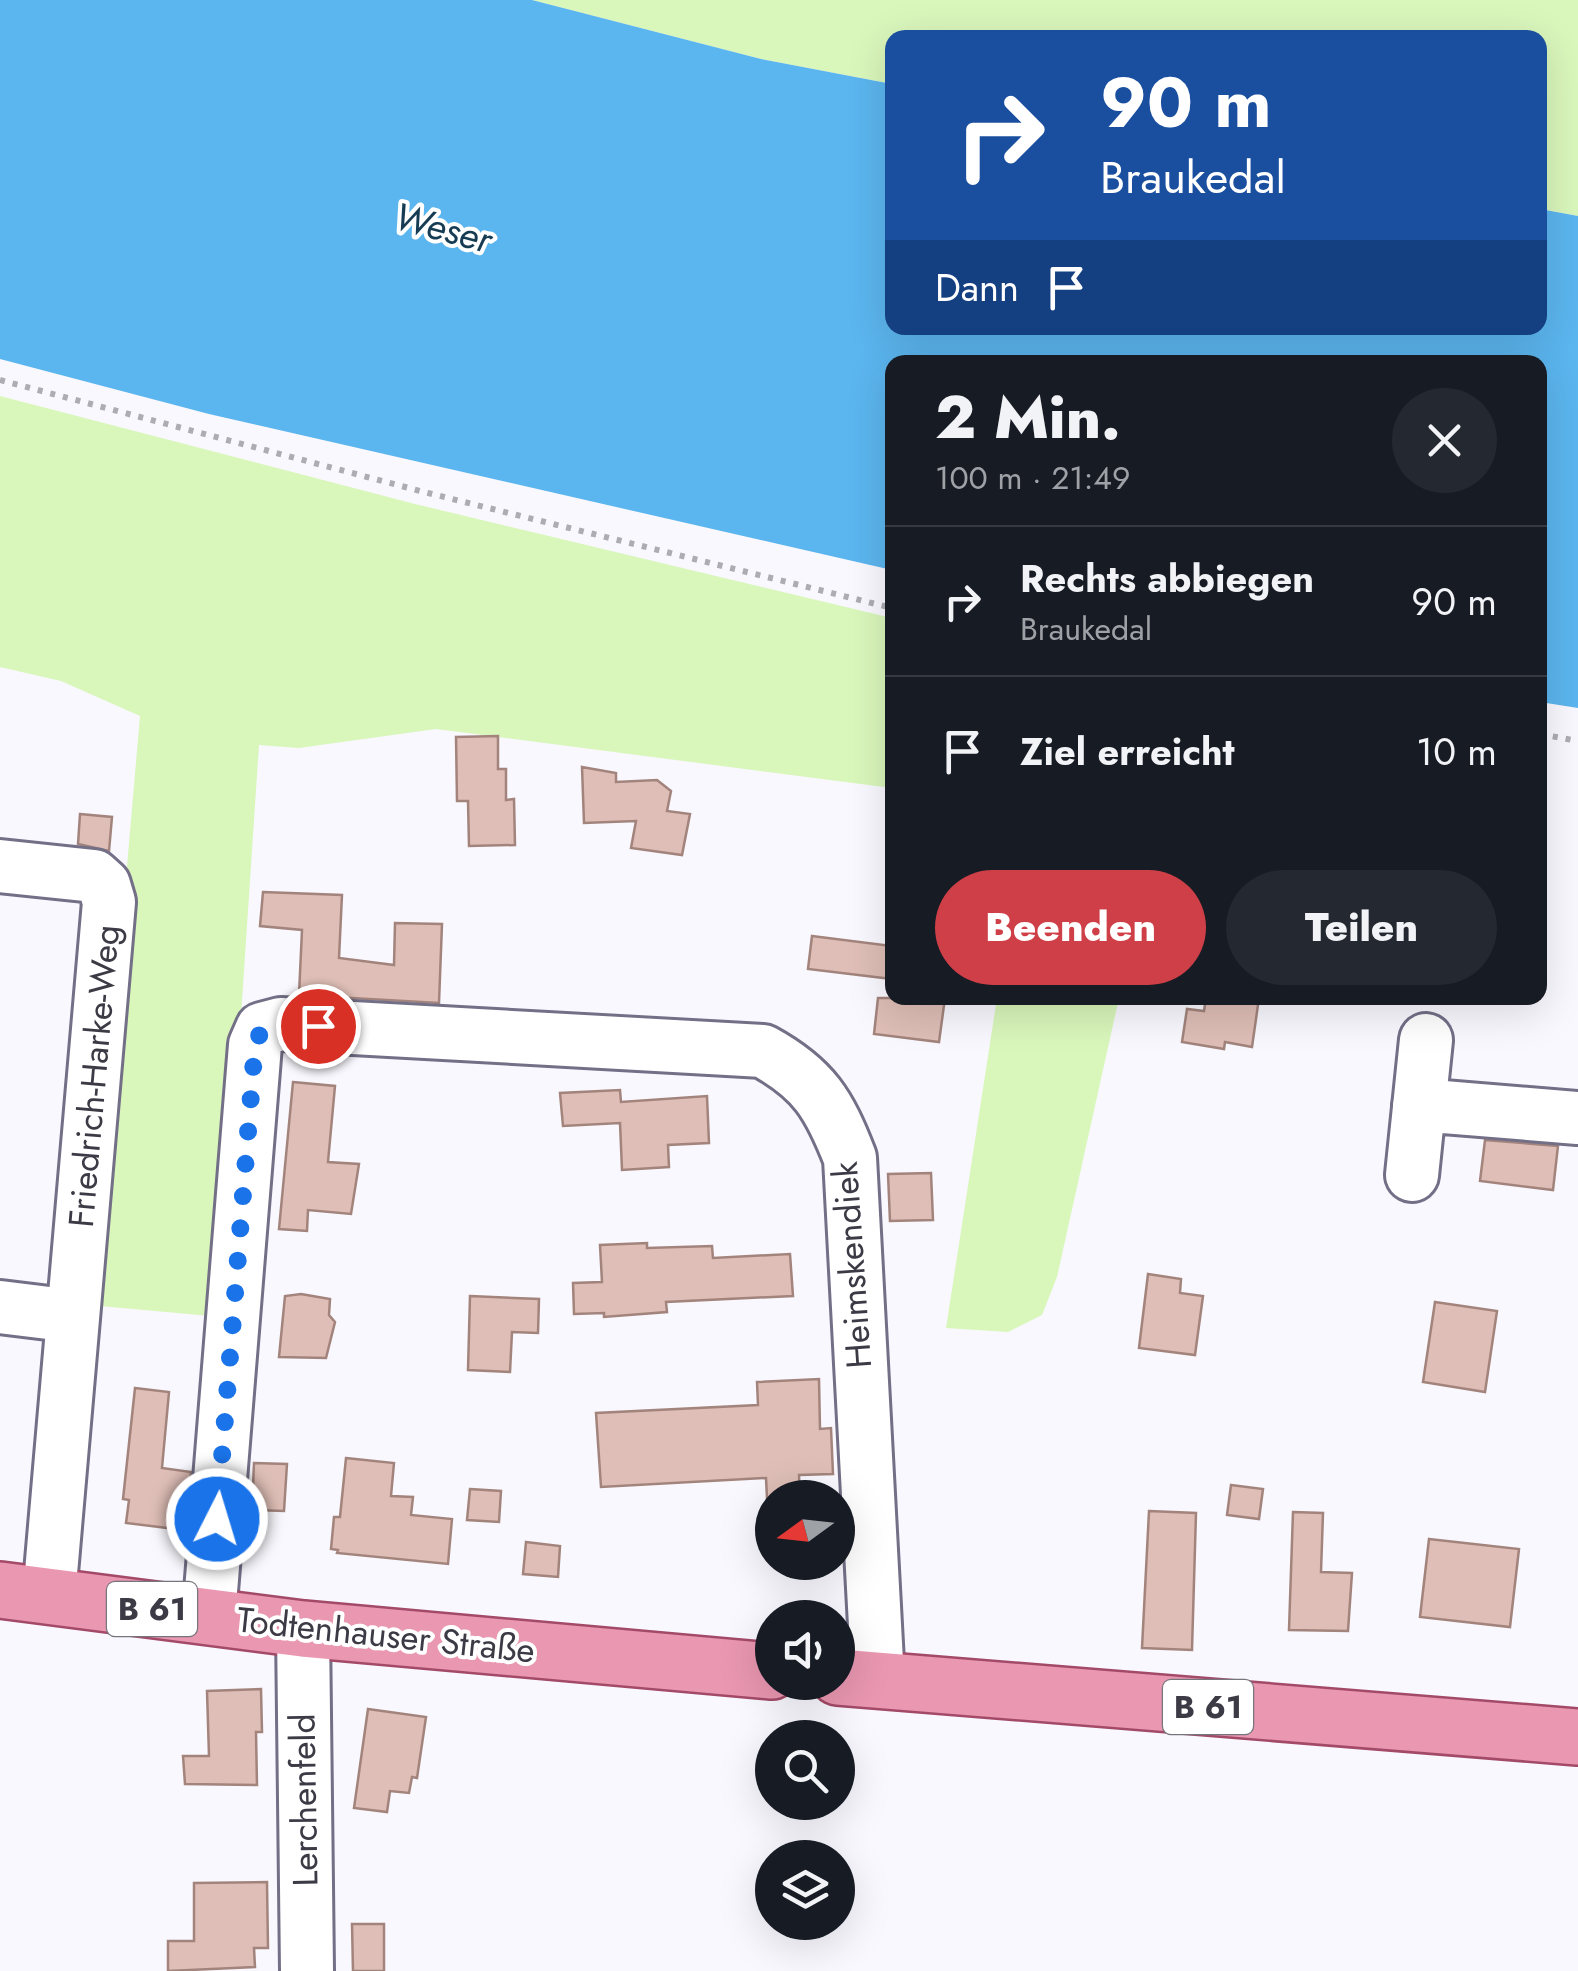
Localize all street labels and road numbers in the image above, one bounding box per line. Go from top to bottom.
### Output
street label: Friedrich-Harke-Weg [56,923,132,1229]
street label: Heimskendiek [820,1159,884,1370]
road number: B 61 [107,1582,197,1636]
street label: Todtenhauser Straße [235,1595,537,1675]
road number: B 61 [1163,1680,1253,1734]
street label: Lerchenfeld [277,1713,331,1887]

